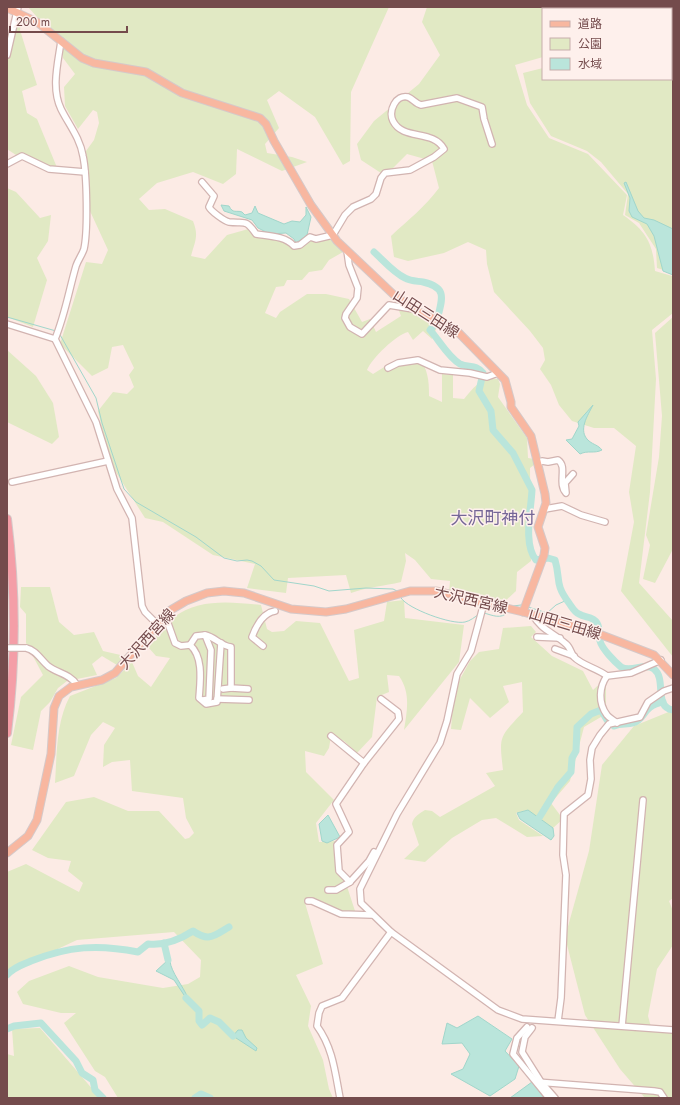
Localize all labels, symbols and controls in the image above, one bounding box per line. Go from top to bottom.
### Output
scale bar [10,8,127,34]
legend [542,8,672,80]
text: 200 m [16,13,50,31]
text: 道路 [578,15,602,33]
text: 公園 [578,35,602,53]
text: 水域 [578,55,602,73]
street label: 山田三田線 [389,284,463,344]
district label: 大沢町神付 [451,506,536,530]
street label: 大沢西宮線 [432,581,510,619]
street label: 山田三田線 [526,603,604,645]
street label: 大沢西宮線 [114,604,180,674]

